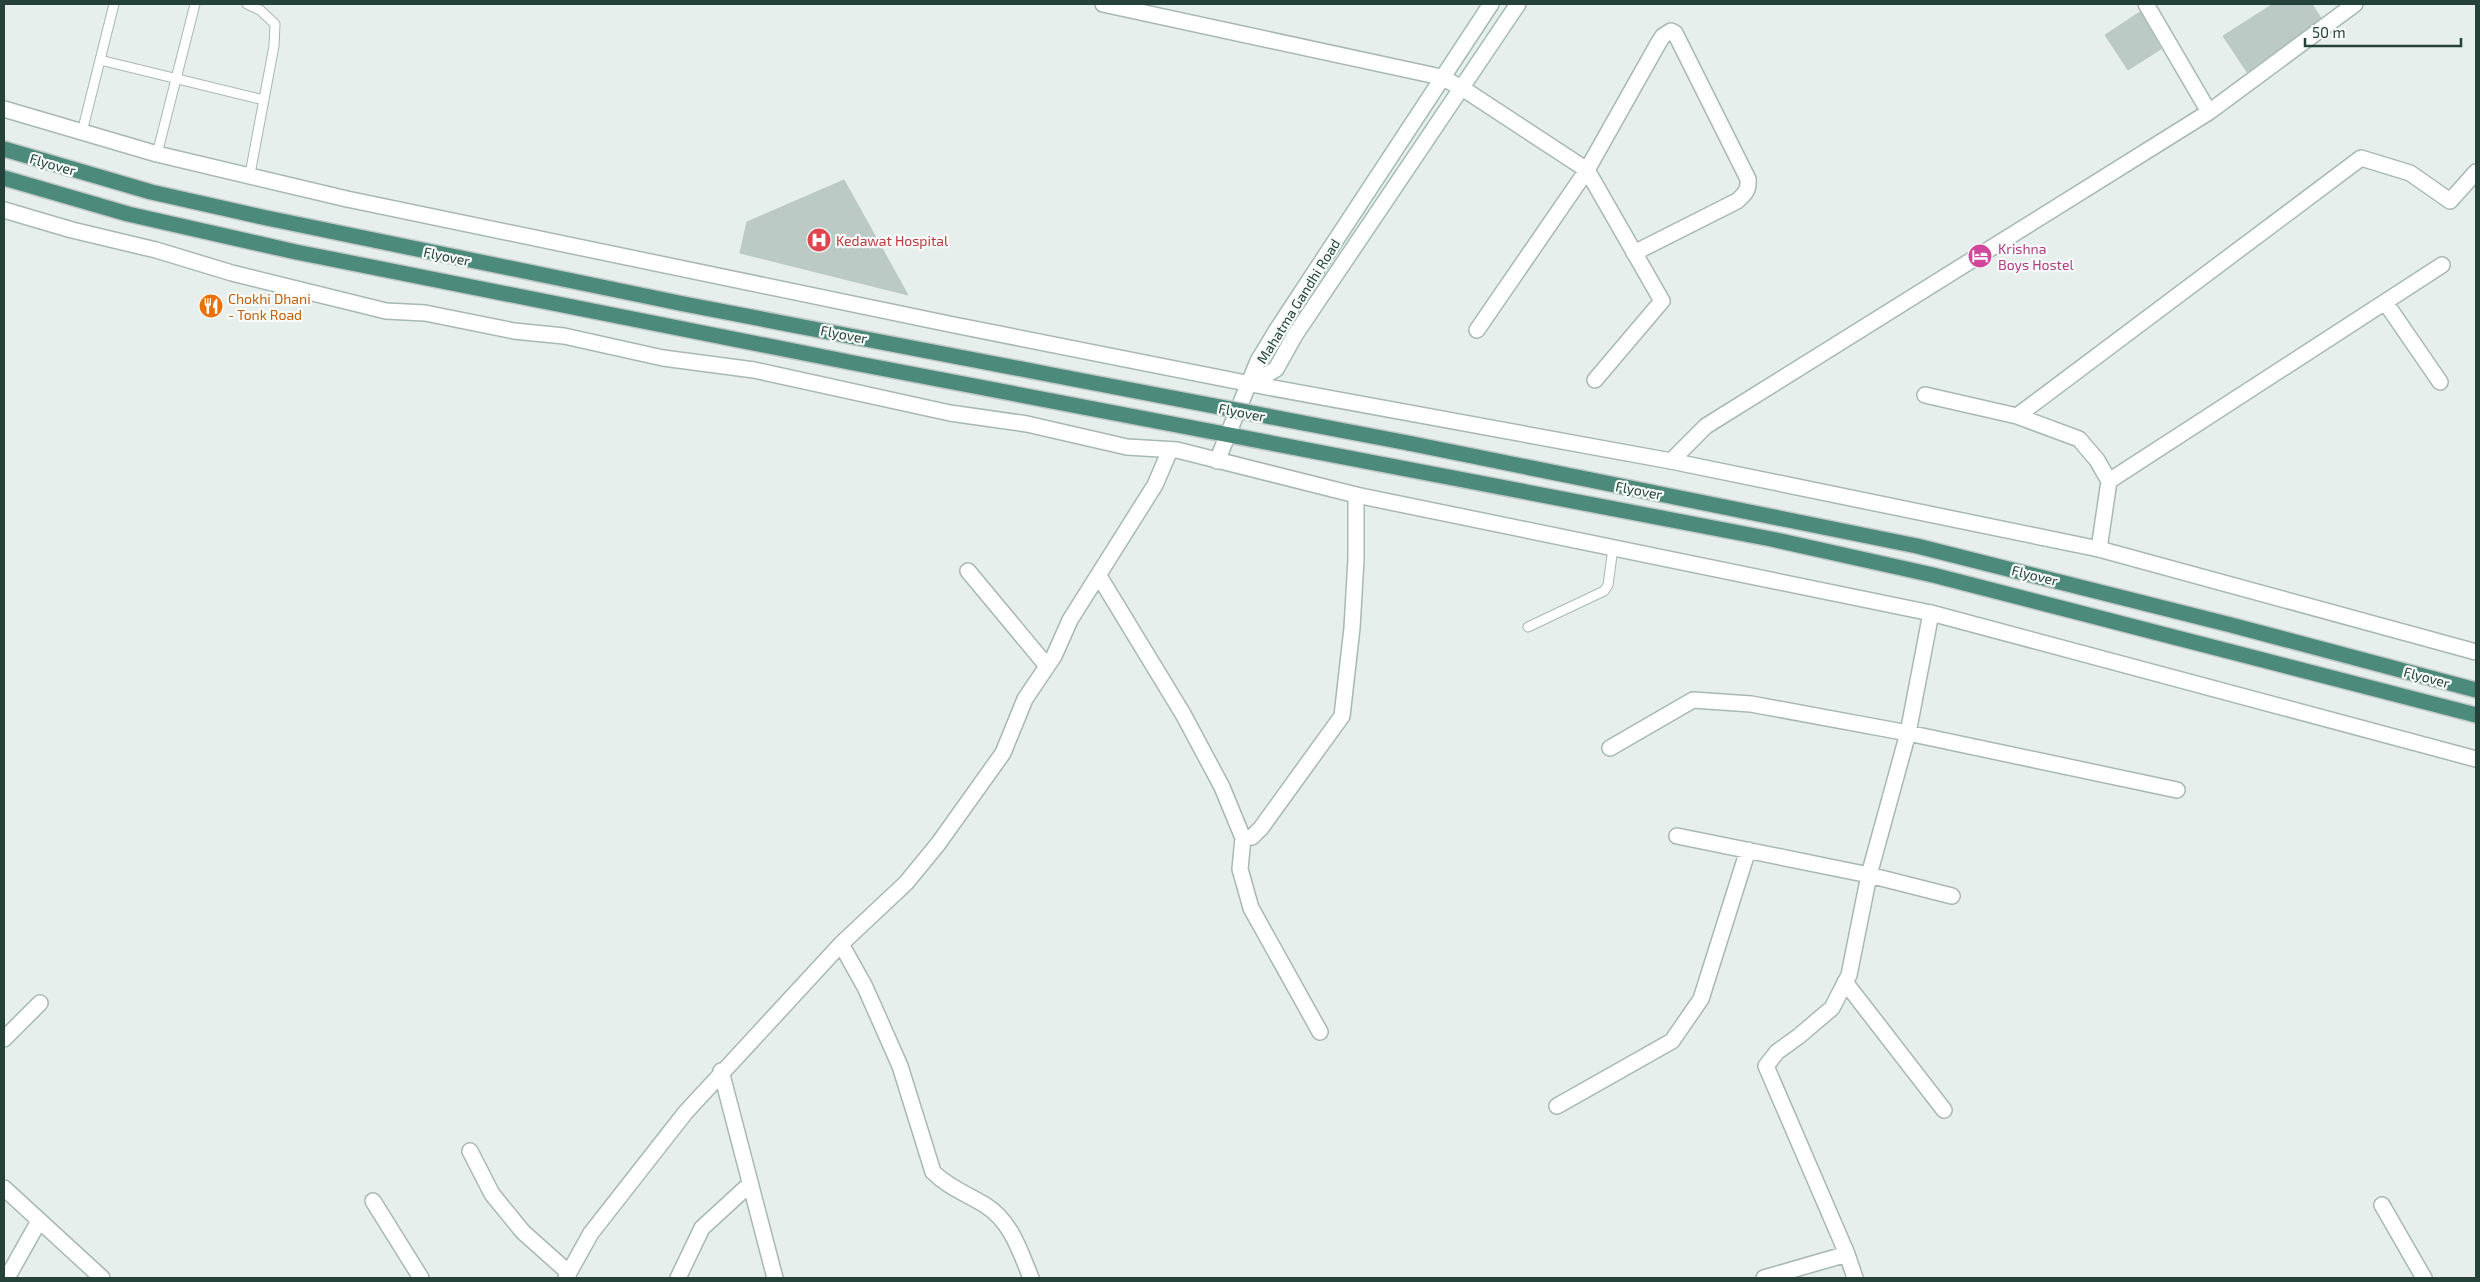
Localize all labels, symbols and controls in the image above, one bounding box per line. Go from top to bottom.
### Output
scale bar [2305,15,2461,47]
text: 50 m [2312,23,2346,41]
street label: Flyover [28,149,78,179]
hospital icon: Kedawat Hospital [806,227,832,253]
place label: Kedawat Hospital [836,232,949,249]
street label: Mahatma Gandhi Road [1253,236,1343,366]
place label: Krishna Boys Hostel [1998,240,2074,273]
street label: Flyover [422,243,472,269]
hotel icon: Krishna Boys Hostel [1967,243,1993,269]
place label: Chokhi Dhani - Tonk Road [228,290,311,323]
restaurant icon: Chokhi Dhani - Tonk Road [198,293,224,319]
street label: Flyover [819,321,869,347]
street label: Flyover [1217,399,1267,425]
street label: Flyover [1614,477,1664,503]
street label: Flyover [2010,561,2060,589]
street label: Flyover [2402,663,2452,691]

